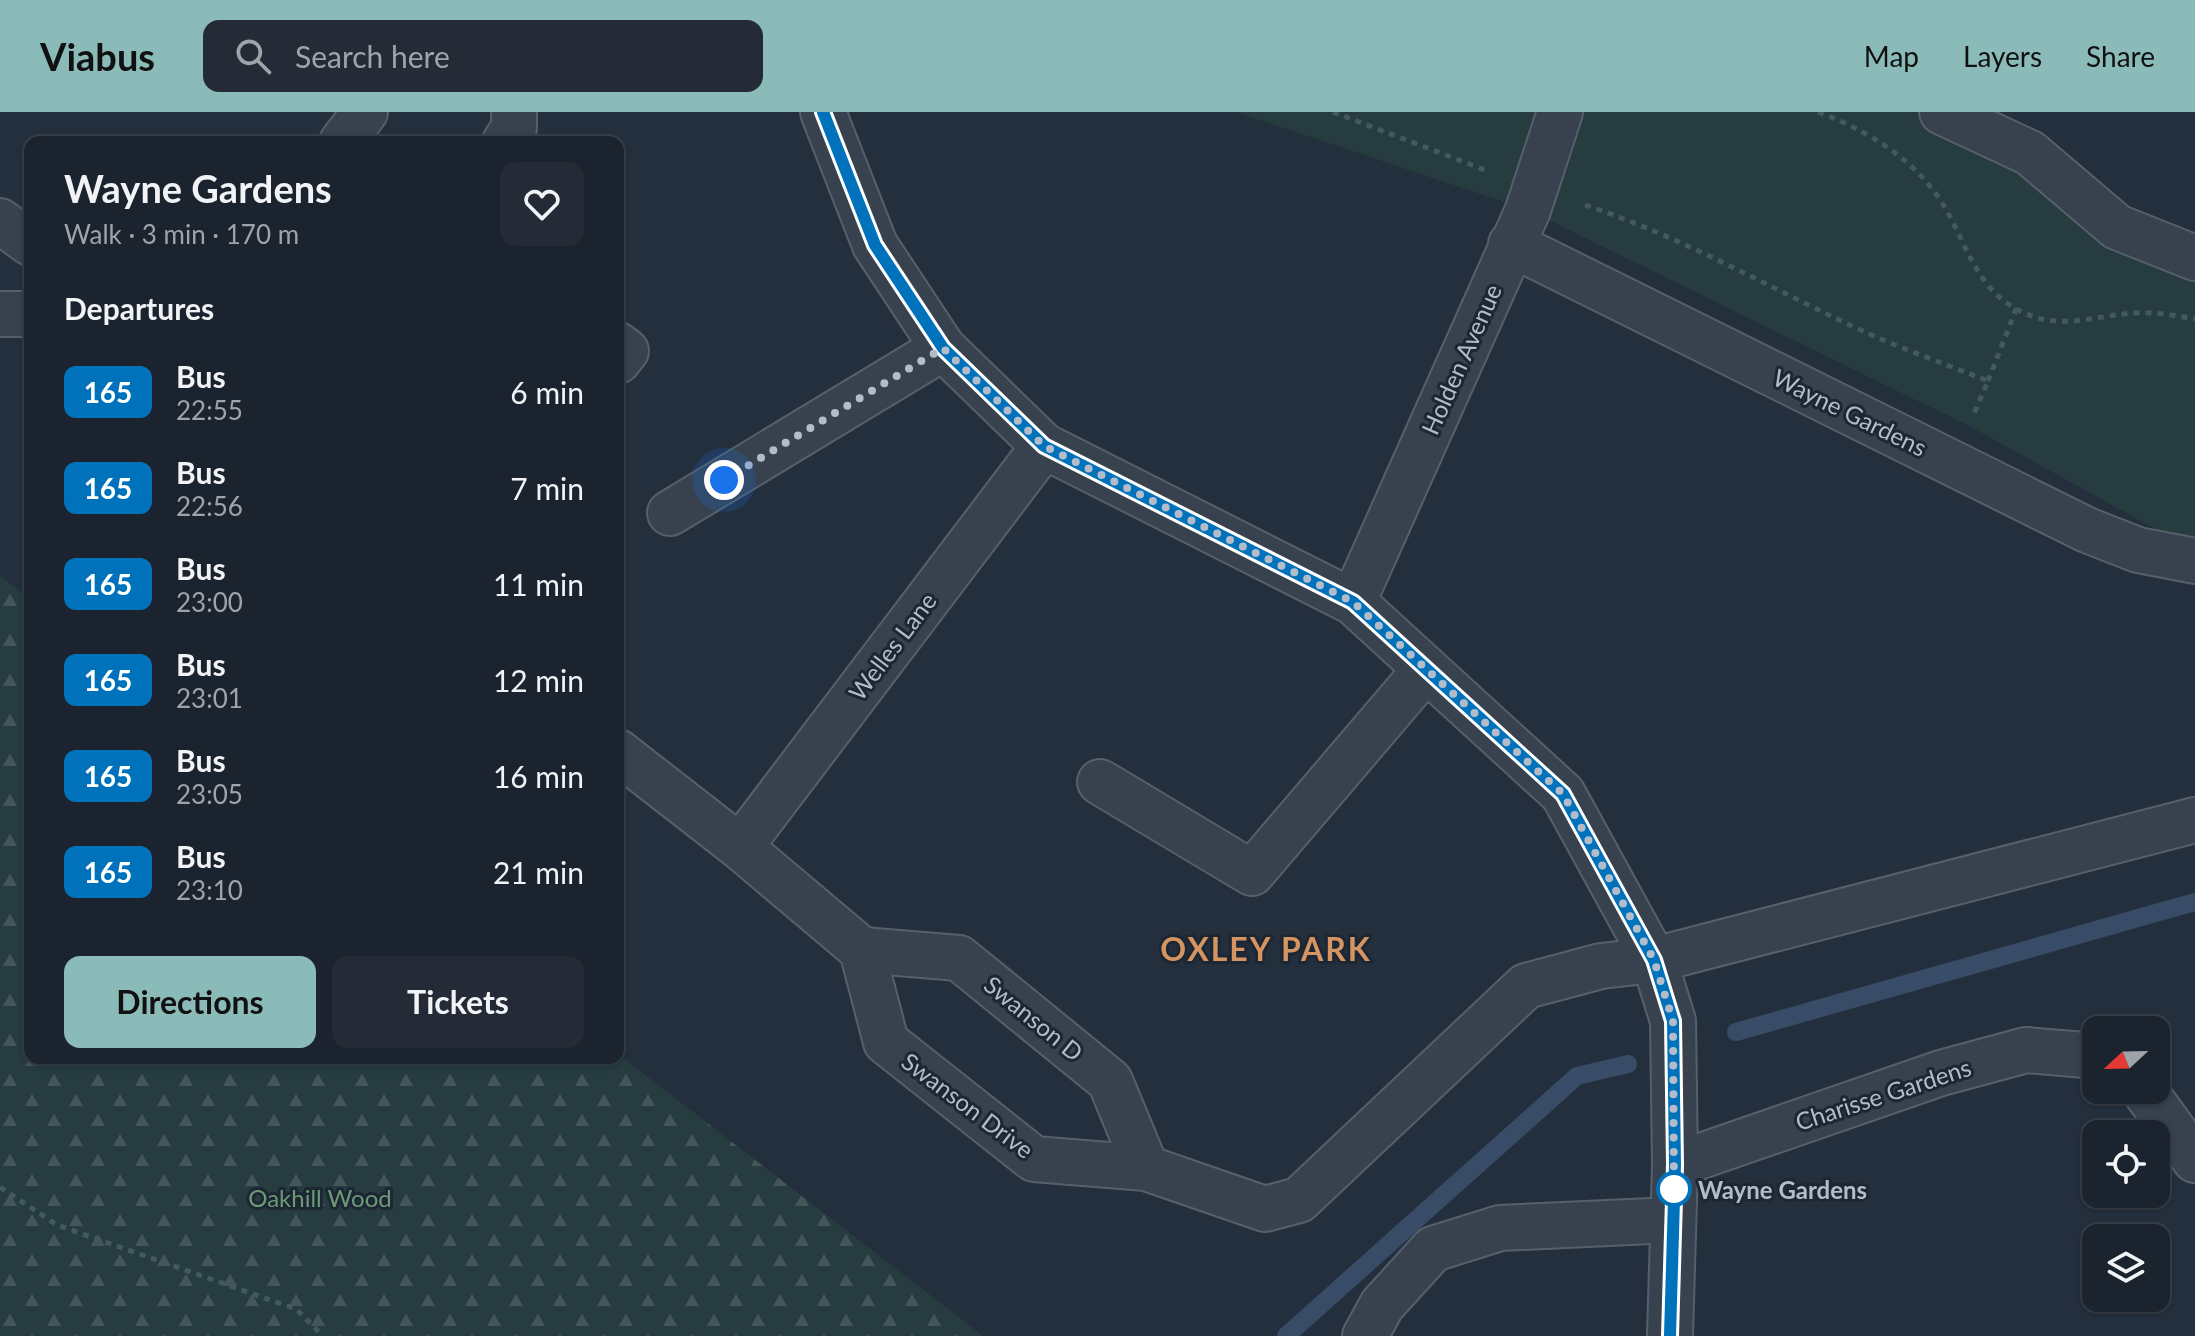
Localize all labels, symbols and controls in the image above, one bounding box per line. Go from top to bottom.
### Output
search box [203,20,763,92]
text: Viabus [40,33,155,79]
icon: search [231,34,275,78]
text: Search here [295,38,450,74]
text: Map [1864,39,1919,73]
text: Layers [1963,39,2042,73]
text: Share [2086,39,2155,73]
button: heart [500,162,584,246]
text: Wayne Gardens [64,165,332,211]
text: Walk · 3 min · 170 m [64,218,299,250]
street label: Holden Avenue [1415,279,1507,439]
text: Departures [64,290,214,326]
text: Bus [176,358,226,394]
street label: Wayne Gardens [1768,362,1932,462]
text: 6 min [510,374,584,410]
text: 165 [84,375,132,409]
text: 22:55 [176,394,243,426]
text: Bus [176,454,226,490]
your location [704,460,744,500]
text: 7 min [510,470,584,506]
text: 165 [84,471,132,505]
text: 22:56 [176,490,243,522]
text: Bus [176,550,226,586]
text: 11 min [493,566,584,602]
text: 165 [84,567,132,601]
text: 23:00 [176,586,243,618]
street label: Welles Lane [842,587,942,705]
text: Bus [176,646,226,682]
text: 12 min [493,662,584,698]
text: 165 [84,663,132,697]
text: 23:01 [176,682,243,714]
text: Bus [176,742,226,778]
text: 16 min [493,758,584,794]
text: 165 [84,759,132,793]
text: 23:05 [176,778,243,810]
text: Bus [176,838,226,874]
text: 21 min [493,854,584,890]
text: 165 [84,855,132,889]
text: 23:10 [176,874,243,906]
district label: OXLEY PARK [1160,929,1372,968]
button: Directions [64,956,316,1048]
button: Tickets [332,956,584,1048]
street label: Swanson D [979,969,1089,1067]
north arrow [2082,1016,2170,1104]
map controls [2082,1016,2170,1312]
street label: Swanson Drive [896,1046,1040,1164]
street label: Charisse Gardens [1791,1052,1975,1136]
button: locate [2082,1120,2170,1208]
marker: Wayne Gardens [1657,1172,1691,1206]
place label: Wayne Gardens [1698,1175,1867,1204]
park label: Oakhill Wood [248,1183,392,1212]
button: layers [2082,1224,2170,1312]

